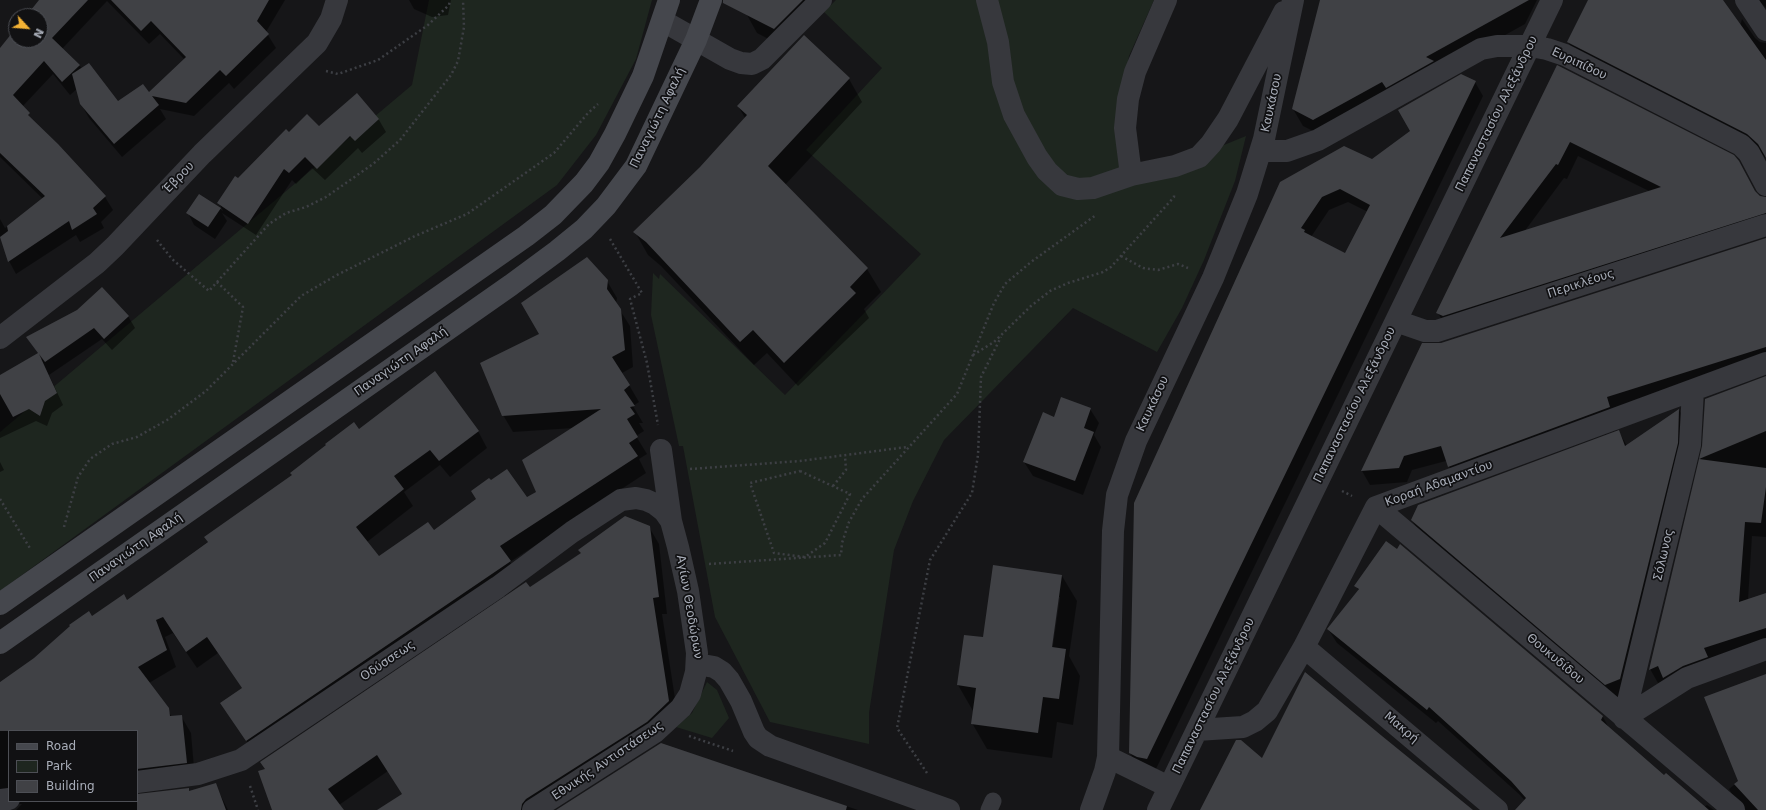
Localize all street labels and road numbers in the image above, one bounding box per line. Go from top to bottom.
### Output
street label: Παπαναστασίου Αλεξάνδρου [1453,34,1541,194]
street label: Ευριπίδου [1549,45,1609,83]
street label: Παναγιώτη Αφαλή [627,65,689,171]
street label: Καυκάσου [1259,72,1285,134]
street label: Έβρου [160,159,198,197]
street label: Περικλέους [1546,266,1616,302]
street label: Παναγιώτη Αφαλή [352,325,450,399]
street label: Παπαναστασίου Αλεξάνδρου [1311,325,1399,485]
street label: Καυκάσου [1134,374,1172,434]
street label: Κοραή Αδαμαντίου [1383,458,1495,510]
street label: Παναγιώτη Αφαλή [87,511,185,585]
street label: Σόλωνος [1651,527,1677,583]
street label: Αγίων Θεοδώρων [673,554,705,660]
street label: Παπαναστασίου Αλεξάνδρου [1170,616,1258,776]
street label: Θουκυδίδου [1523,631,1587,687]
street label: Οδύσσεως [358,638,418,684]
street label: Μακρή [1381,709,1421,747]
street label: Εθνικής Αντιστάσεως [550,718,666,804]

